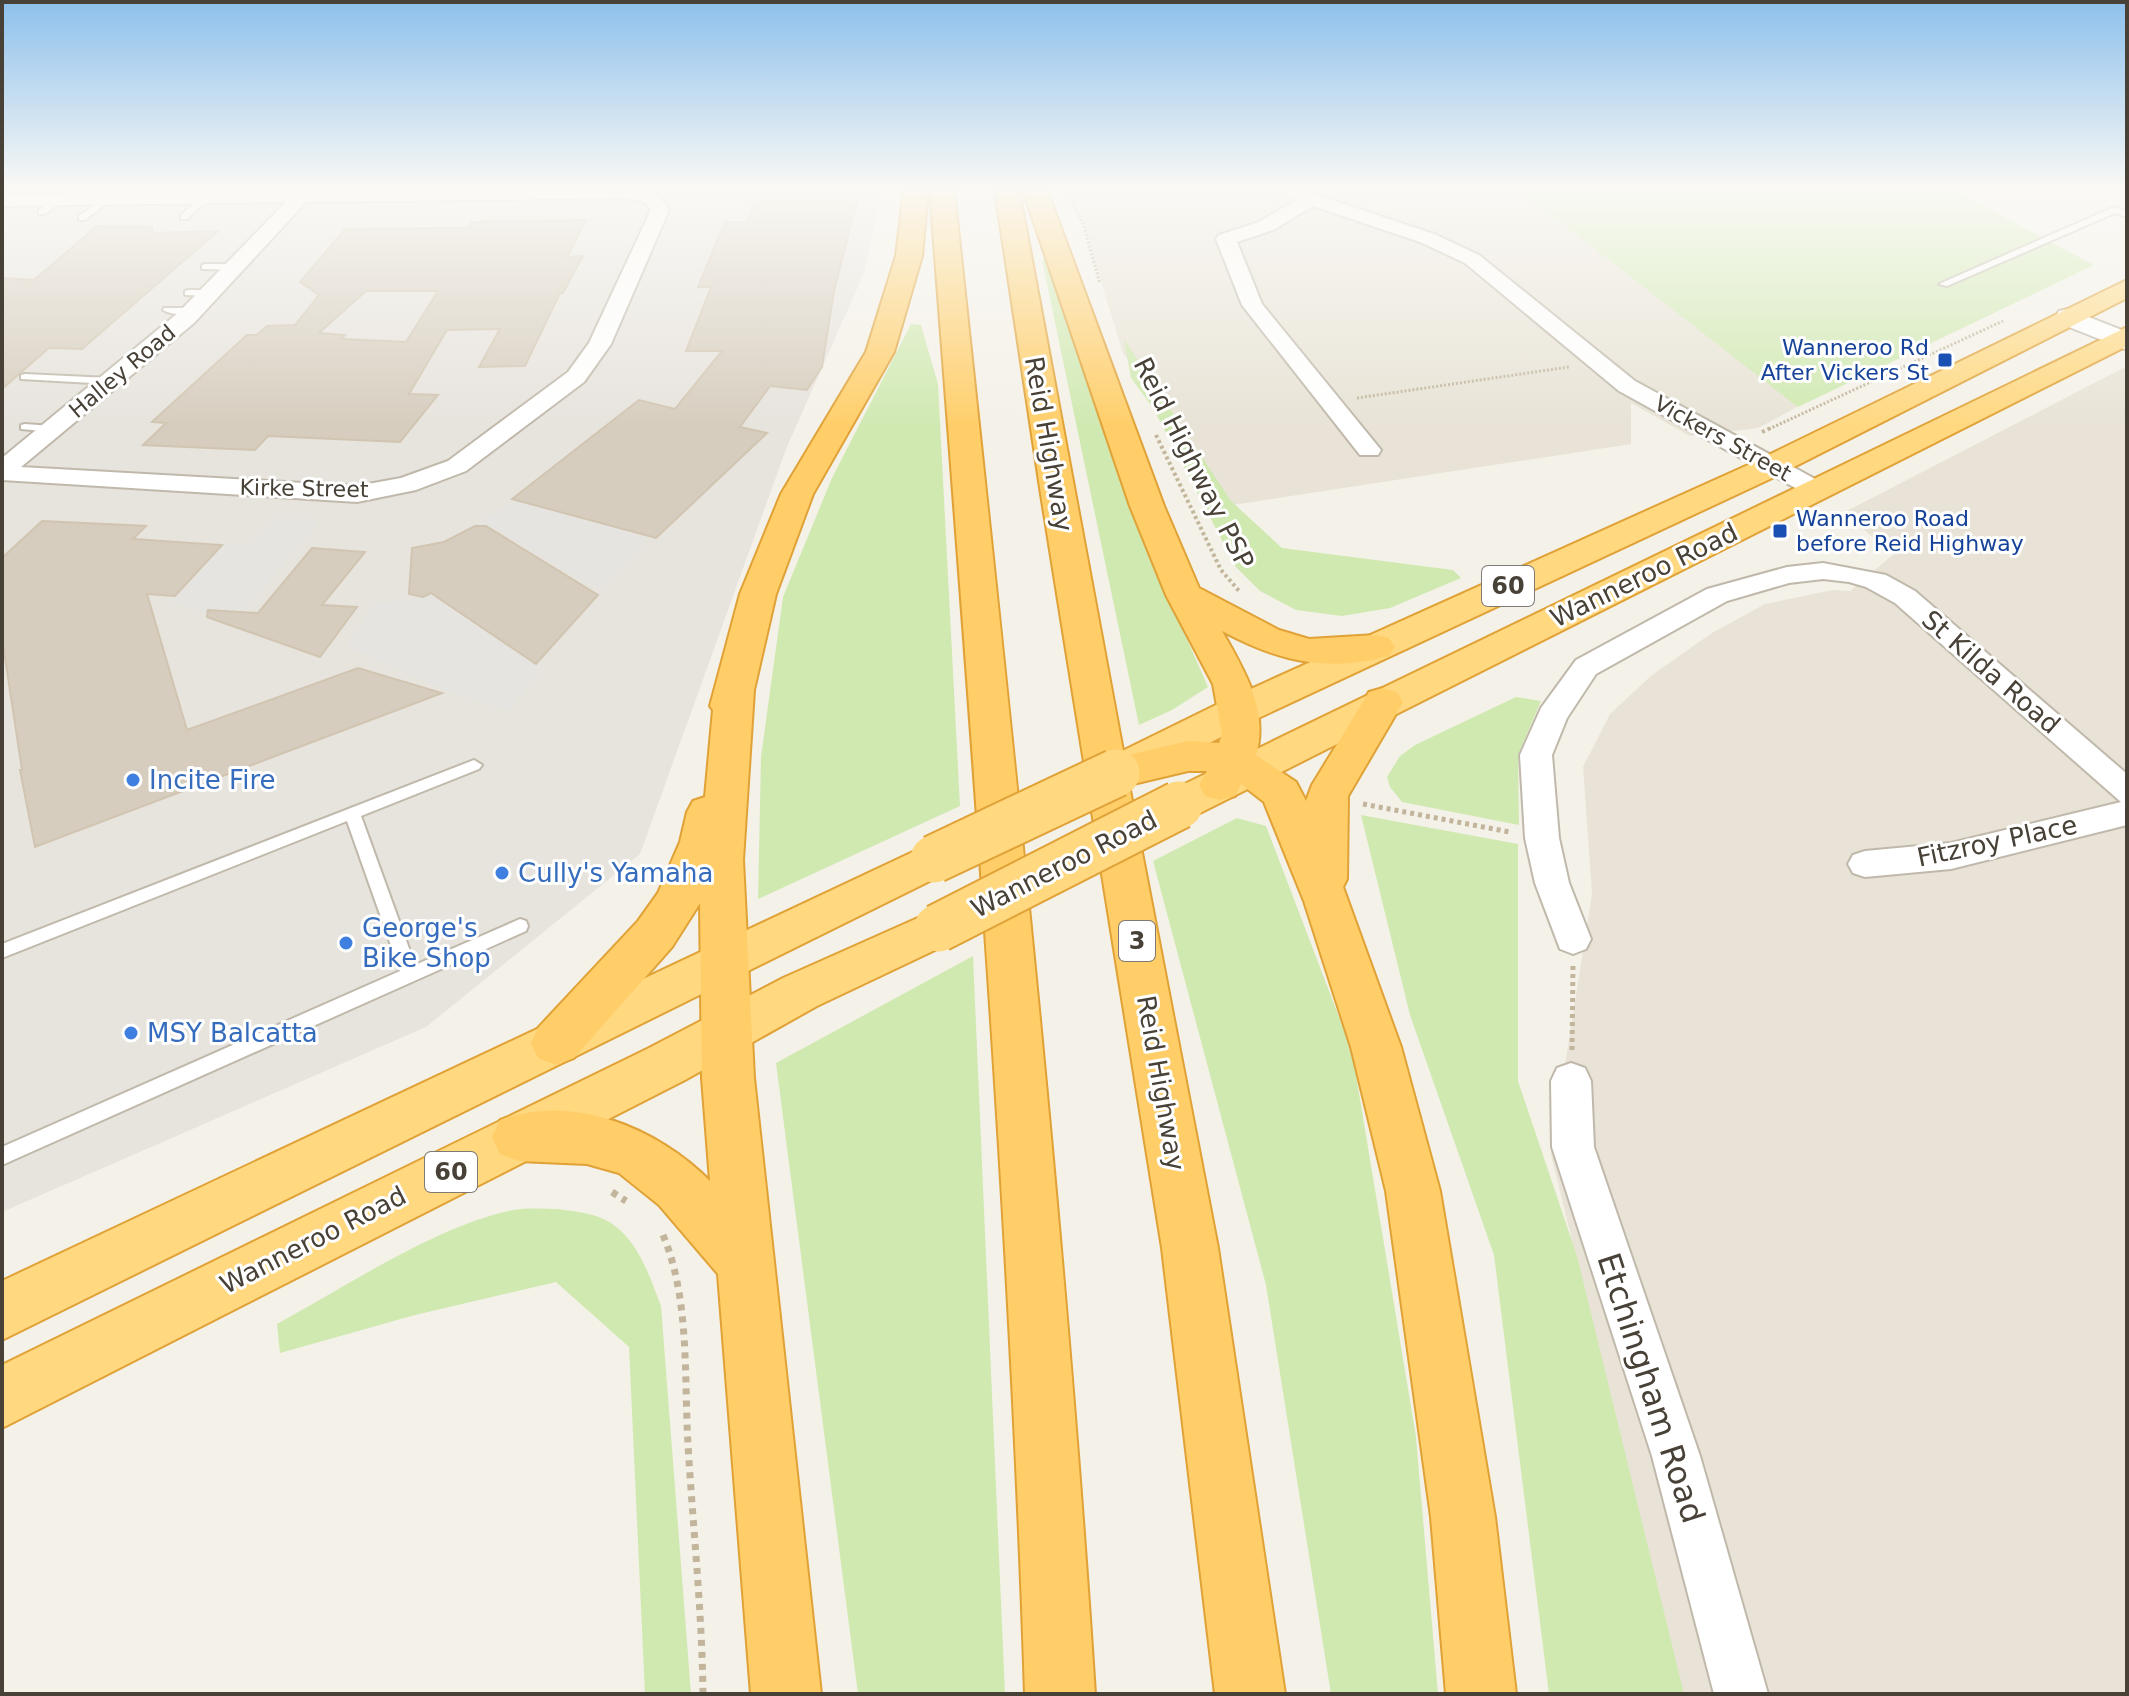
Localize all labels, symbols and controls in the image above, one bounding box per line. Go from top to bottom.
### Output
street label: Halley Road [64,320,181,423]
place label: Wanneroo Rd After Vickers St [1761,335,1929,385]
marker: Wanneroo Rd After Vickers St [1936,351,1954,369]
street label: Reid Highway PSP [1128,352,1260,574]
street label: Reid Highway [1019,354,1079,534]
street label: Vickers Street [1650,391,1796,487]
street label: Kirke Street [239,475,369,502]
place label: Wanneroo Road before Reid Highway [1796,506,2024,556]
street label: Wanneroo Road [1546,517,1742,633]
marker: Wanneroo Road before Reid Highway [1771,522,1789,540]
road number: 60 [1482,566,1534,606]
street label: St Kilda Road [1916,604,2066,740]
place label: Incite Fire [149,765,276,795]
marker: Incite Fire [124,771,142,789]
street label: Wanneroo Road [966,804,1162,924]
street label: Fitzroy Place [1914,809,2080,873]
place label: Cully's Yamaha [518,858,713,888]
marker: Cully's Yamaha [493,864,511,882]
place label: George's Bike Shop [362,913,491,973]
road number: 3 [1119,921,1155,961]
marker: George's Bike Shop [337,934,355,952]
street label: Reid Highway [1131,993,1191,1173]
place label: MSY Balcatta [147,1018,318,1048]
marker: MSY Balcatta [122,1024,140,1042]
road number: 60 [425,1152,477,1192]
street label: Wanneroo Road [215,1180,411,1300]
street label: Etchingham Road [1589,1248,1713,1528]

